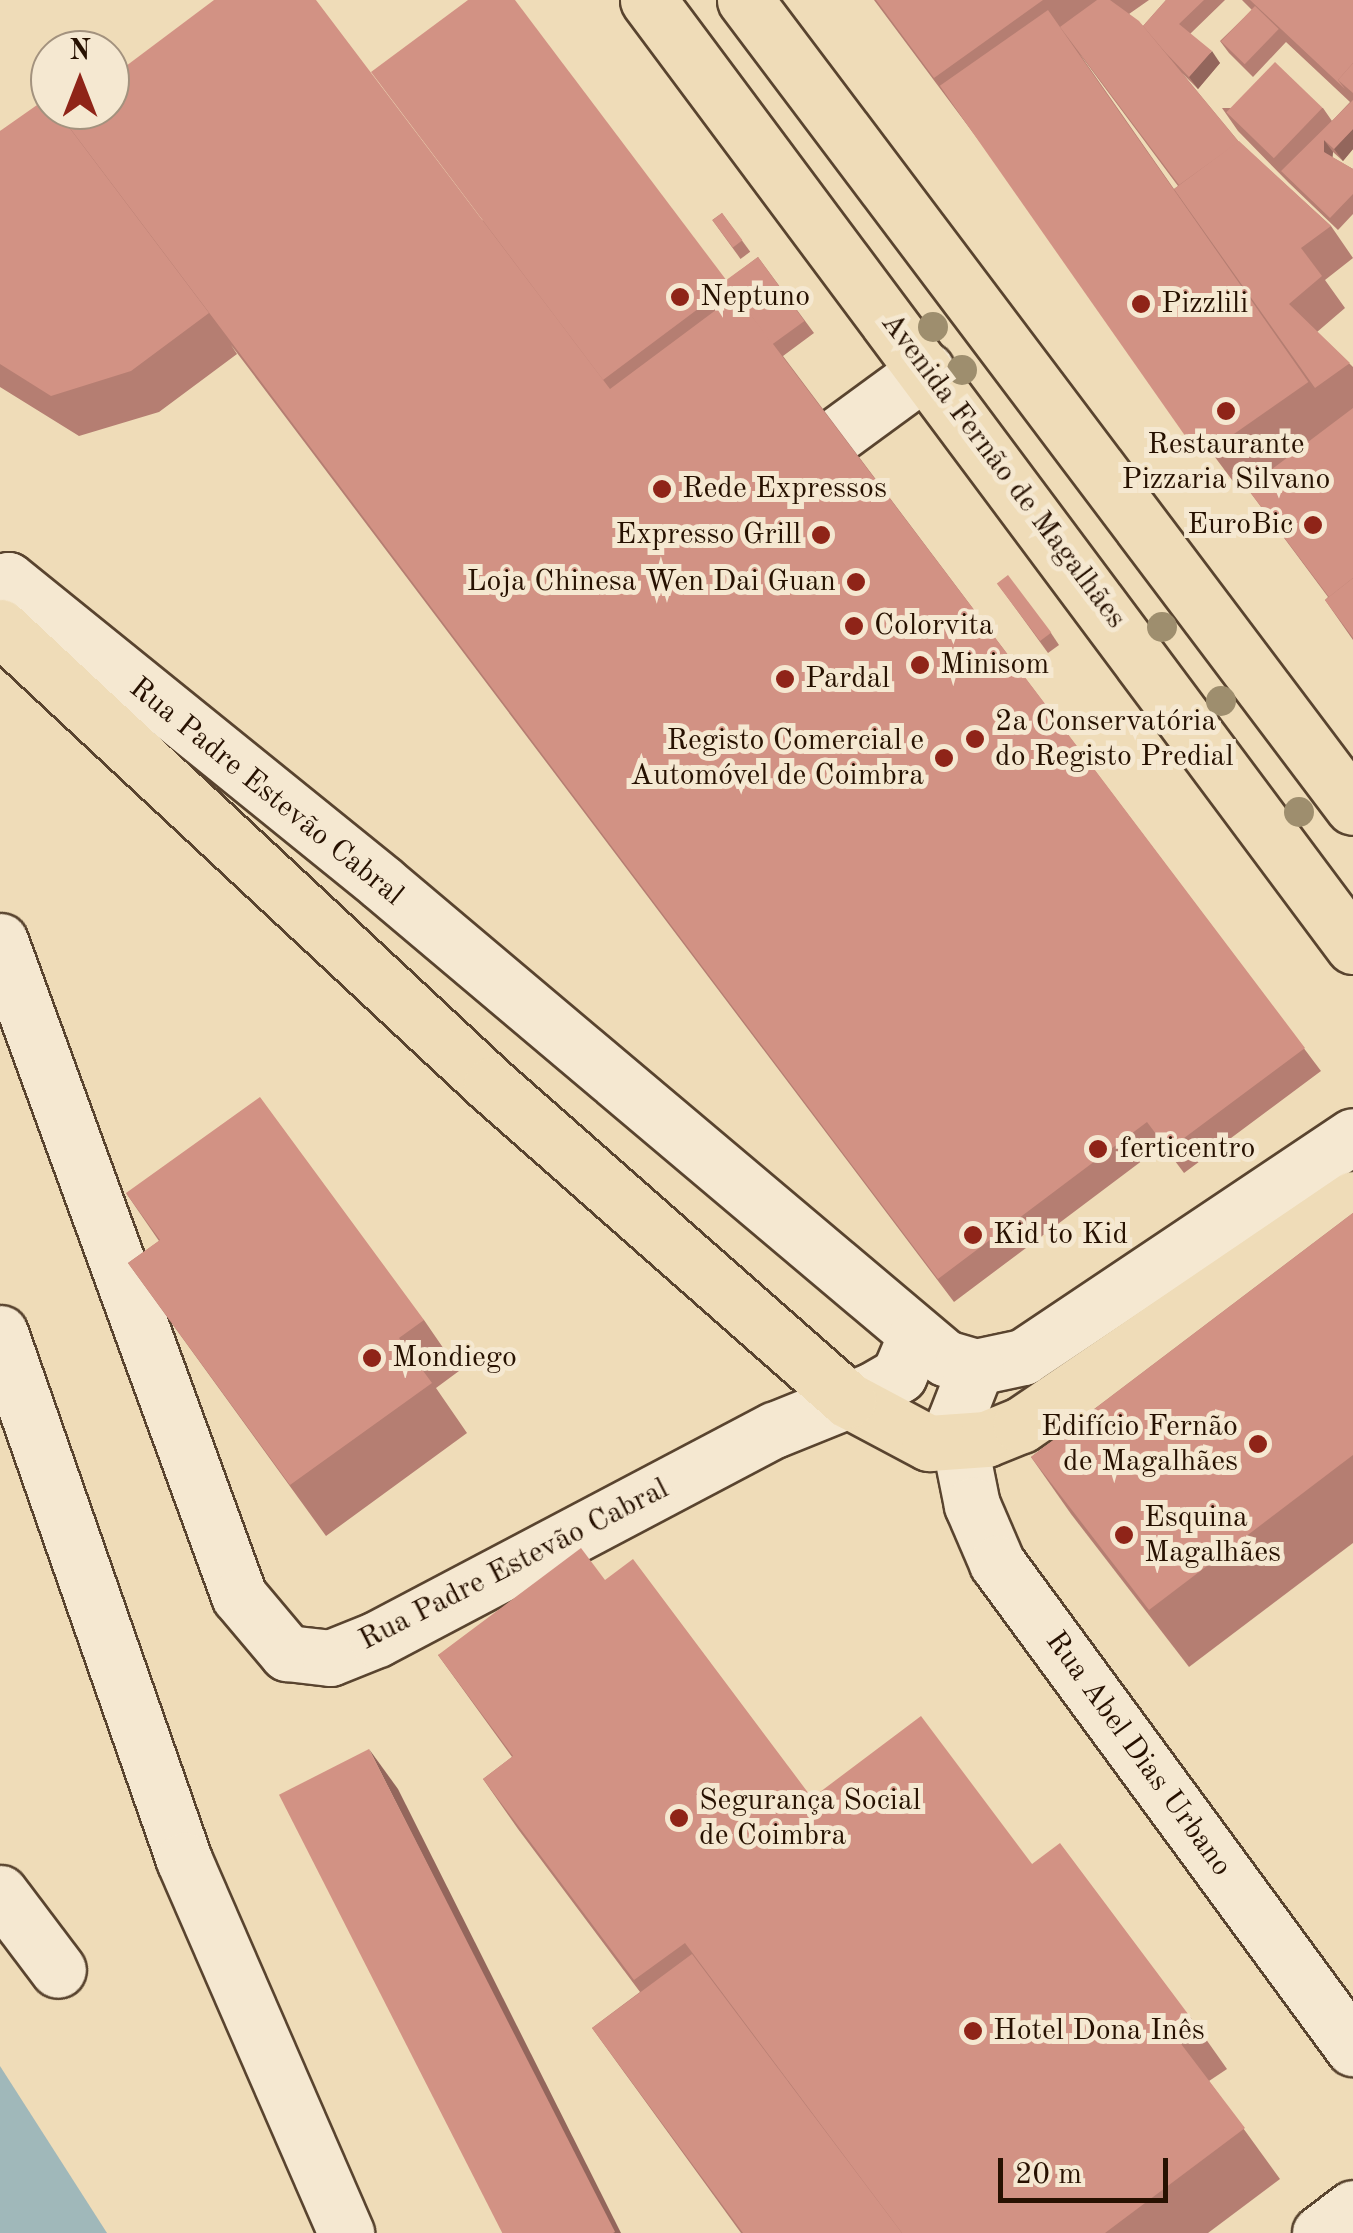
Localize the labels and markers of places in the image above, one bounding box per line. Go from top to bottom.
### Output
place label: Neptuno [700,279,810,315]
marker: Neptuno [669,286,691,308]
place label: Pizzlili [1161,286,1248,322]
marker: Pizzlili [1130,293,1152,315]
marker: Restaurante Pizzaria Silvano [1215,400,1237,422]
place label: Restaurante Pizzaria Silvano [1122,427,1330,498]
place label: Rede Expressos [682,471,887,507]
marker: Rede Expressos [651,478,673,500]
place label: EuroBic [1187,507,1293,543]
marker: EuroBic [1302,514,1324,536]
place label: Expresso Grill [616,517,801,553]
marker: Expresso Grill [810,524,832,546]
place label: Loja Chinesa Wen Dai Guan [467,564,836,600]
marker: Loja Chinesa Wen Dai Guan [845,571,867,593]
place label: Colorvita [874,608,994,644]
marker: Colorvita [843,615,865,637]
place label: Minisom [940,647,1049,683]
marker: Minisom [909,654,931,676]
place label: Pardal [805,661,890,697]
marker: Pardal [774,668,796,690]
place label: 2a Conservatória do Registo Predial [995,704,1233,774]
place label: Registo Comercial e Automóvel de Coimbra [630,723,924,794]
marker: 2a Conservatória do Registo Predial [964,728,986,750]
marker: Registo Comercial e Automóvel de Coimbra [933,747,955,769]
place label: ferticentro [1120,1131,1255,1167]
marker: ferticentro [1085,1136,1111,1162]
place label: Kid to Kid [993,1217,1128,1253]
marker: Kid to Kid [962,1224,984,1246]
place label: Mondiego [392,1340,517,1376]
marker: Mondiego [361,1347,383,1369]
place label: Edifício Fernão de Magalhães [1041,1409,1238,1480]
marker: Edifício Fernão de Magalhães [1247,1433,1269,1455]
place label: Esquina Magalhães [1144,1500,1281,1570]
marker: Esquina Magalhães [1113,1524,1135,1546]
place label: Segurança Social de Coimbra [699,1783,921,1854]
marker: Segurança Social de Coimbra [668,1807,690,1829]
place label: Hotel Dona Inês [993,2013,1205,2049]
marker: Hotel Dona Inês [962,2020,984,2042]

